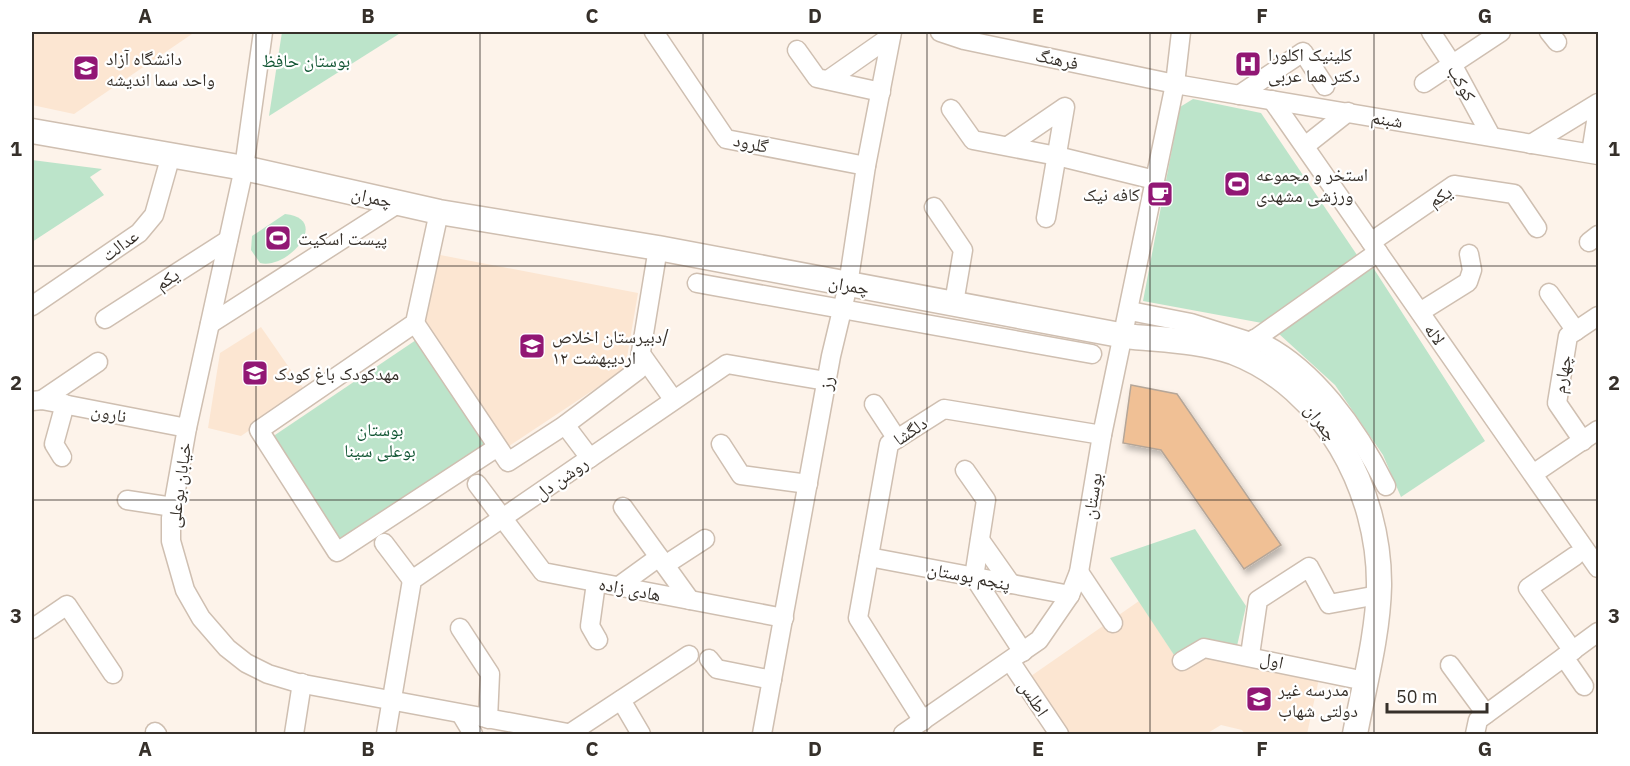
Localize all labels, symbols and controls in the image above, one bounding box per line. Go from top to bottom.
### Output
text: A [138,2,152,29]
text: B [361,2,375,29]
text: C [585,2,599,29]
text: D [808,2,822,29]
text: E [1032,2,1044,29]
text: F [1256,2,1268,29]
text: G [1478,2,1492,29]
street label: فرهنگ [1033,43,1081,75]
place label: کلینیک اکلورا دکتر هما عربی [1268,43,1360,87]
place label: دانشگاه آزاد واحد سما اندیشه [106,47,215,91]
park label: بوستان حافظ [262,49,350,72]
hospital icon: کلینیک اکلورا دکتر هما عربی [1233,49,1263,79]
school or university icon: دانشگاه آزاد واحد سما اندیشه [71,53,101,83]
street label: کوکب [1443,61,1482,106]
street label: شبنم [1369,105,1405,134]
street label: گلرود [731,128,771,158]
text: 1 [10,135,22,162]
text: 1 [1608,135,1620,162]
place label: استخر و مجموعه ورزشی مشهدی [1256,163,1368,207]
sports icon: استخر و مجموعه ورزشی مشهدی [1222,169,1252,199]
cafe icon: کافه نیک [1145,179,1175,209]
street label: یکم [1424,180,1457,213]
street label: چمران [349,181,395,213]
place label: کافه نیک [1083,183,1141,206]
sports icon: پیست اسکیت [263,223,293,253]
street label: عدالت [97,224,143,266]
place label: پیست اسکیت [298,227,387,250]
street label: یکم [151,263,184,296]
street label: چمران [827,270,871,300]
street label: لاله [1419,319,1451,349]
place label: دبیرستان اخلاص/ ۱۲ اردیبهشت [552,325,669,369]
school or university icon: دبیرستان اخلاص/ ۱۲ اردیبهشت [517,331,547,361]
street label: چهارم [1547,353,1578,395]
school or university icon: مهدکودک باغ کودک [240,358,270,388]
place label: مهدکودک باغ کودک [274,362,399,385]
text: 2 [10,369,22,396]
text: 2 [1608,369,1620,396]
street label: رز [813,374,839,393]
street label: نارون [89,398,129,428]
street label: چمران [1299,399,1343,445]
street label: دلگشا [889,411,931,451]
park label: بوستان بوعلی سینا [344,418,416,462]
street label: خیابان بوعلی [162,441,196,529]
street label: روشن دل [530,451,592,505]
street label: بوستان [1077,471,1107,521]
street label: پنجم بوستان [925,557,1012,596]
street label: هادی زاده [597,572,663,606]
text: 3 [10,602,22,629]
text: 3 [1608,602,1620,629]
street label: اول [1258,646,1286,674]
street label: اطلس [1014,675,1054,721]
scale bar [1387,676,1488,714]
place label: مدرسه غیر دولتی شهاب [1277,678,1358,722]
school or university icon: مدرسه غیر دولتی شهاب [1244,684,1274,714]
text: 50 m [1396,685,1438,708]
text: A [138,735,152,762]
text: B [361,735,375,762]
text: C [585,735,599,762]
text: D [808,735,822,762]
text: E [1032,735,1044,762]
text: F [1256,735,1268,762]
text: G [1478,735,1492,762]

